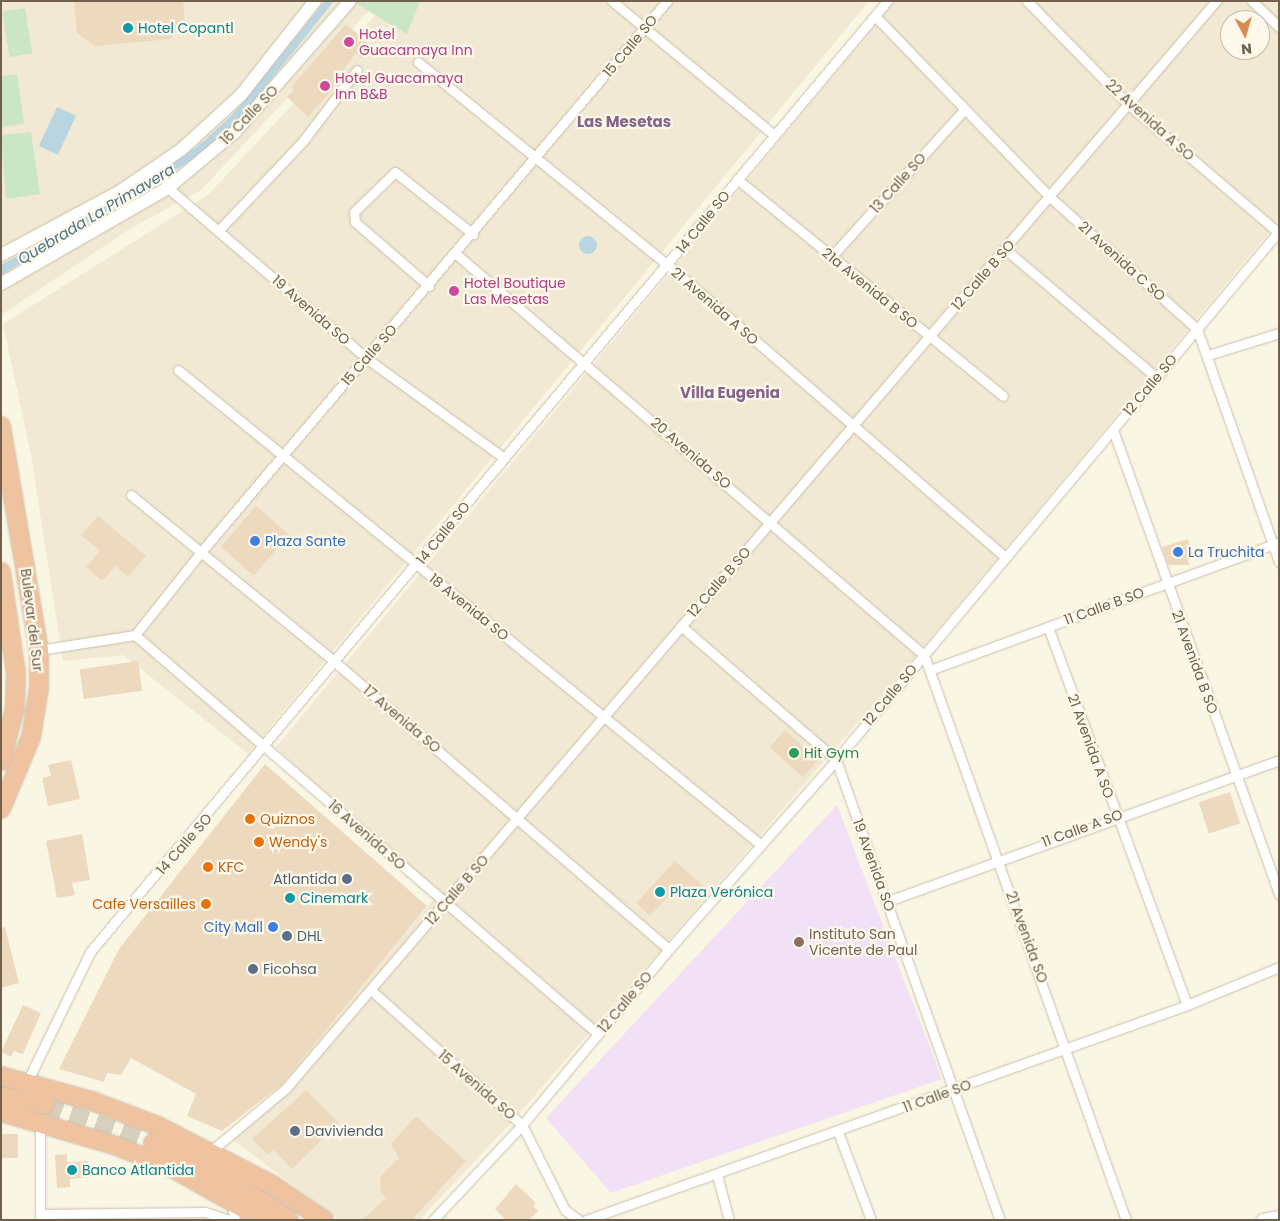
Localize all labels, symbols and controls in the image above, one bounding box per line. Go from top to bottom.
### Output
north arrow [1220,10,1270,60]
street label: 15 Calle SO [599,12,661,80]
place label: Hotel Copantl [138,20,234,36]
marker: Hotel Copantl [122,22,134,34]
place label: Hotel Guacamaya Inn [359,26,473,58]
marker: Hotel Guacamaya Inn [343,36,355,48]
text: N [1240,38,1253,59]
place label: Hotel Guacamaya Inn B&B [335,70,463,102]
street label: 22 Avenida A SO [1102,76,1198,164]
marker: Hotel Guacamaya Inn B&B [319,80,331,92]
street label: 16 Calle SO [217,82,281,148]
district label: Las Mesetas [577,113,671,131]
street label: 13 Calle SO [867,149,929,217]
water label: Quebrada La Primavera [14,160,178,268]
street label: 14 Calle SO [673,187,733,257]
street label: 21 Avenida C SO [1075,218,1169,304]
street label: 12 Calle B SO [948,237,1018,313]
street label: 21a Avenida B SO [819,244,921,332]
street label: 21 Avenida A SO [668,264,762,348]
street label: 19 Avenida SO [269,272,353,348]
place label: Hotel Boutique Las Mesetas [464,275,566,308]
marker: Hotel Boutique Las Mesetas [448,285,460,297]
street label: 15 Calle SO [338,321,400,389]
street label: 12 Calle SO [1119,351,1181,419]
district label: Villa Eugenia [680,384,780,402]
street label: 20 Avenida SO [647,414,735,492]
street label: 14 Calle SO [413,498,473,568]
place label: Plaza Sante [265,533,346,549]
marker: Plaza Sante [249,535,261,547]
street label: 12 Calle B SO [684,544,754,620]
place label: La Truchita [1188,544,1264,560]
marker: La Truchita [1172,546,1184,558]
street label: Bulevar del Sur [17,568,47,672]
street label: 18 Avenida SO [426,570,512,644]
street label: 11 Calle B SO [1062,584,1146,628]
street label: 21 Avenida B SO [1168,608,1222,716]
street label: 12 Calle SO [859,661,921,729]
street label: 17 Avenida SO [360,682,444,756]
street label: 21 Avenida A SO [1064,692,1118,800]
place label: Hit Gym [804,745,859,761]
marker: Hit Gym [788,747,800,759]
street label: 16 Avenida SO [325,797,409,873]
street label: 11 Calle A SO [1039,806,1125,850]
street label: 14 Calle SO [153,810,215,878]
place label: Quiznos [260,811,315,827]
marker: Quiznos [244,813,256,825]
street label: 19 Avenida SO [849,816,899,914]
place label: Wendy's [269,834,327,850]
marker: Wendy's [253,836,265,848]
street label: 12 Calle B SO [422,852,492,928]
place label: KFC [218,859,244,875]
marker: KFC [202,861,214,873]
place label: Atlantida [273,871,337,887]
marker: Atlantida [341,873,353,885]
place label: Plaza Verónica [670,884,773,900]
marker: Plaza Verónica [654,886,666,898]
street label: 21 Avenida SO [1003,889,1051,985]
place label: Cinemark [300,890,368,906]
marker: Cinemark [284,892,296,904]
place label: Cafe Versailles [92,896,196,912]
marker: Cafe Versailles [200,898,212,910]
place label: City Mall [204,919,263,935]
marker: City Mall [267,921,279,933]
place label: Instituto San Vicente de Paul [809,926,917,959]
place label: DHL [297,928,323,944]
marker: DHL [281,930,293,942]
marker: Instituto San Vicente de Paul [793,936,805,948]
place label: Ficohsa [263,961,317,977]
marker: Ficohsa [247,963,259,975]
street label: 12 Calle SO [594,968,656,1036]
street label: 15 Avenida SO [435,1047,519,1123]
street label: 11 Calle SO [901,1076,973,1116]
place label: Davivienda [305,1123,384,1139]
marker: Davivienda [289,1125,301,1137]
place label: Banco Atlantida [82,1162,194,1178]
marker: Banco Atlantida [66,1164,78,1176]

